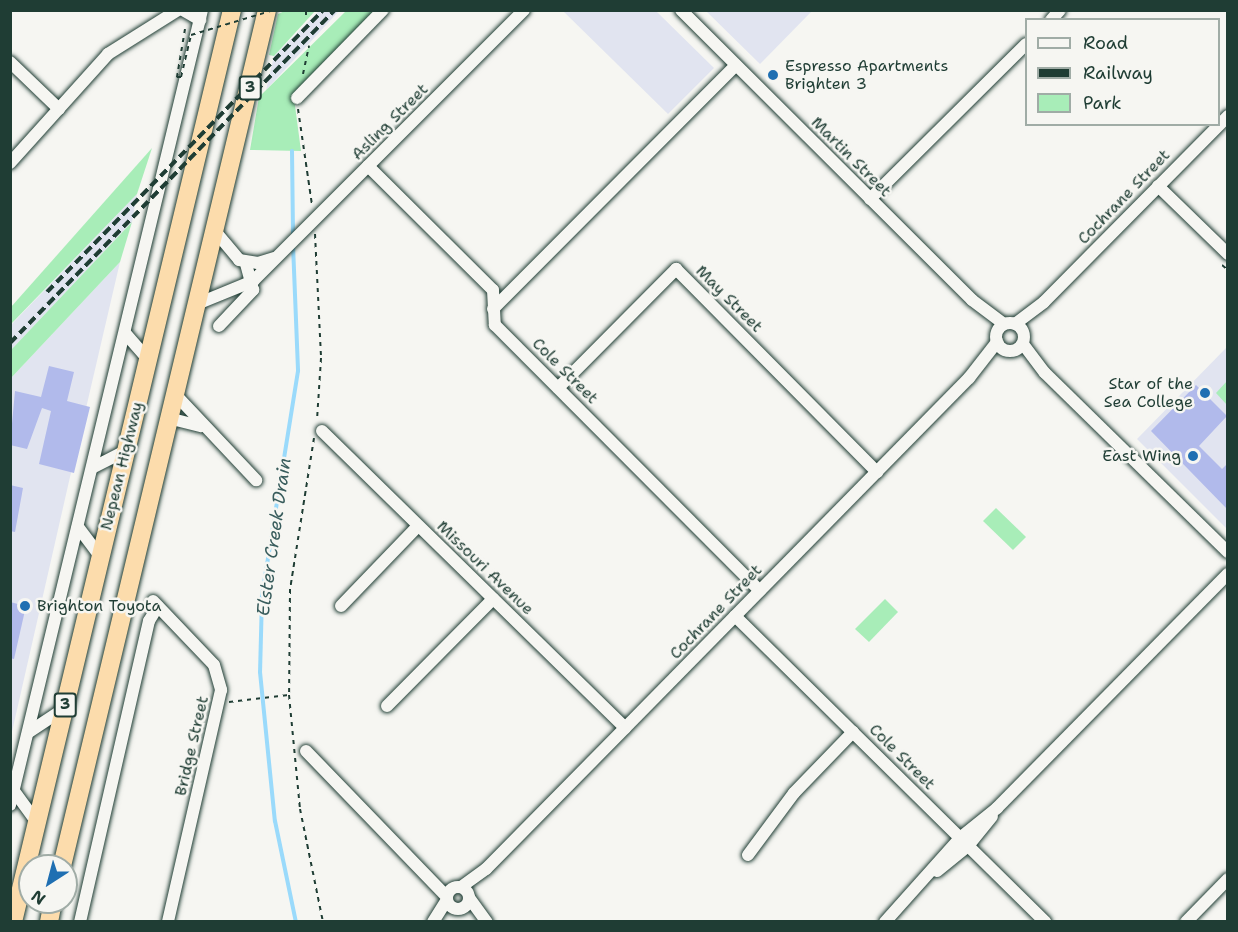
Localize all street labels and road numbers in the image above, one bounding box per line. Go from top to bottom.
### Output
road number: 3 [238,76,262,100]
street label: Asling Street [348,80,432,164]
street label: Martin Street [807,113,895,201]
street label: Cochrane Street [1074,146,1174,248]
street label: May Street [692,262,766,336]
street label: Cole Street [528,334,602,408]
street label: Nepean Highway [97,400,147,532]
street label: Missouri Avenue [433,517,537,619]
street label: Cochrane Street [666,561,766,663]
road number: 3 [53,693,77,717]
street label: Bridge Street [171,694,213,798]
street label: Cole Street [865,720,939,794]

